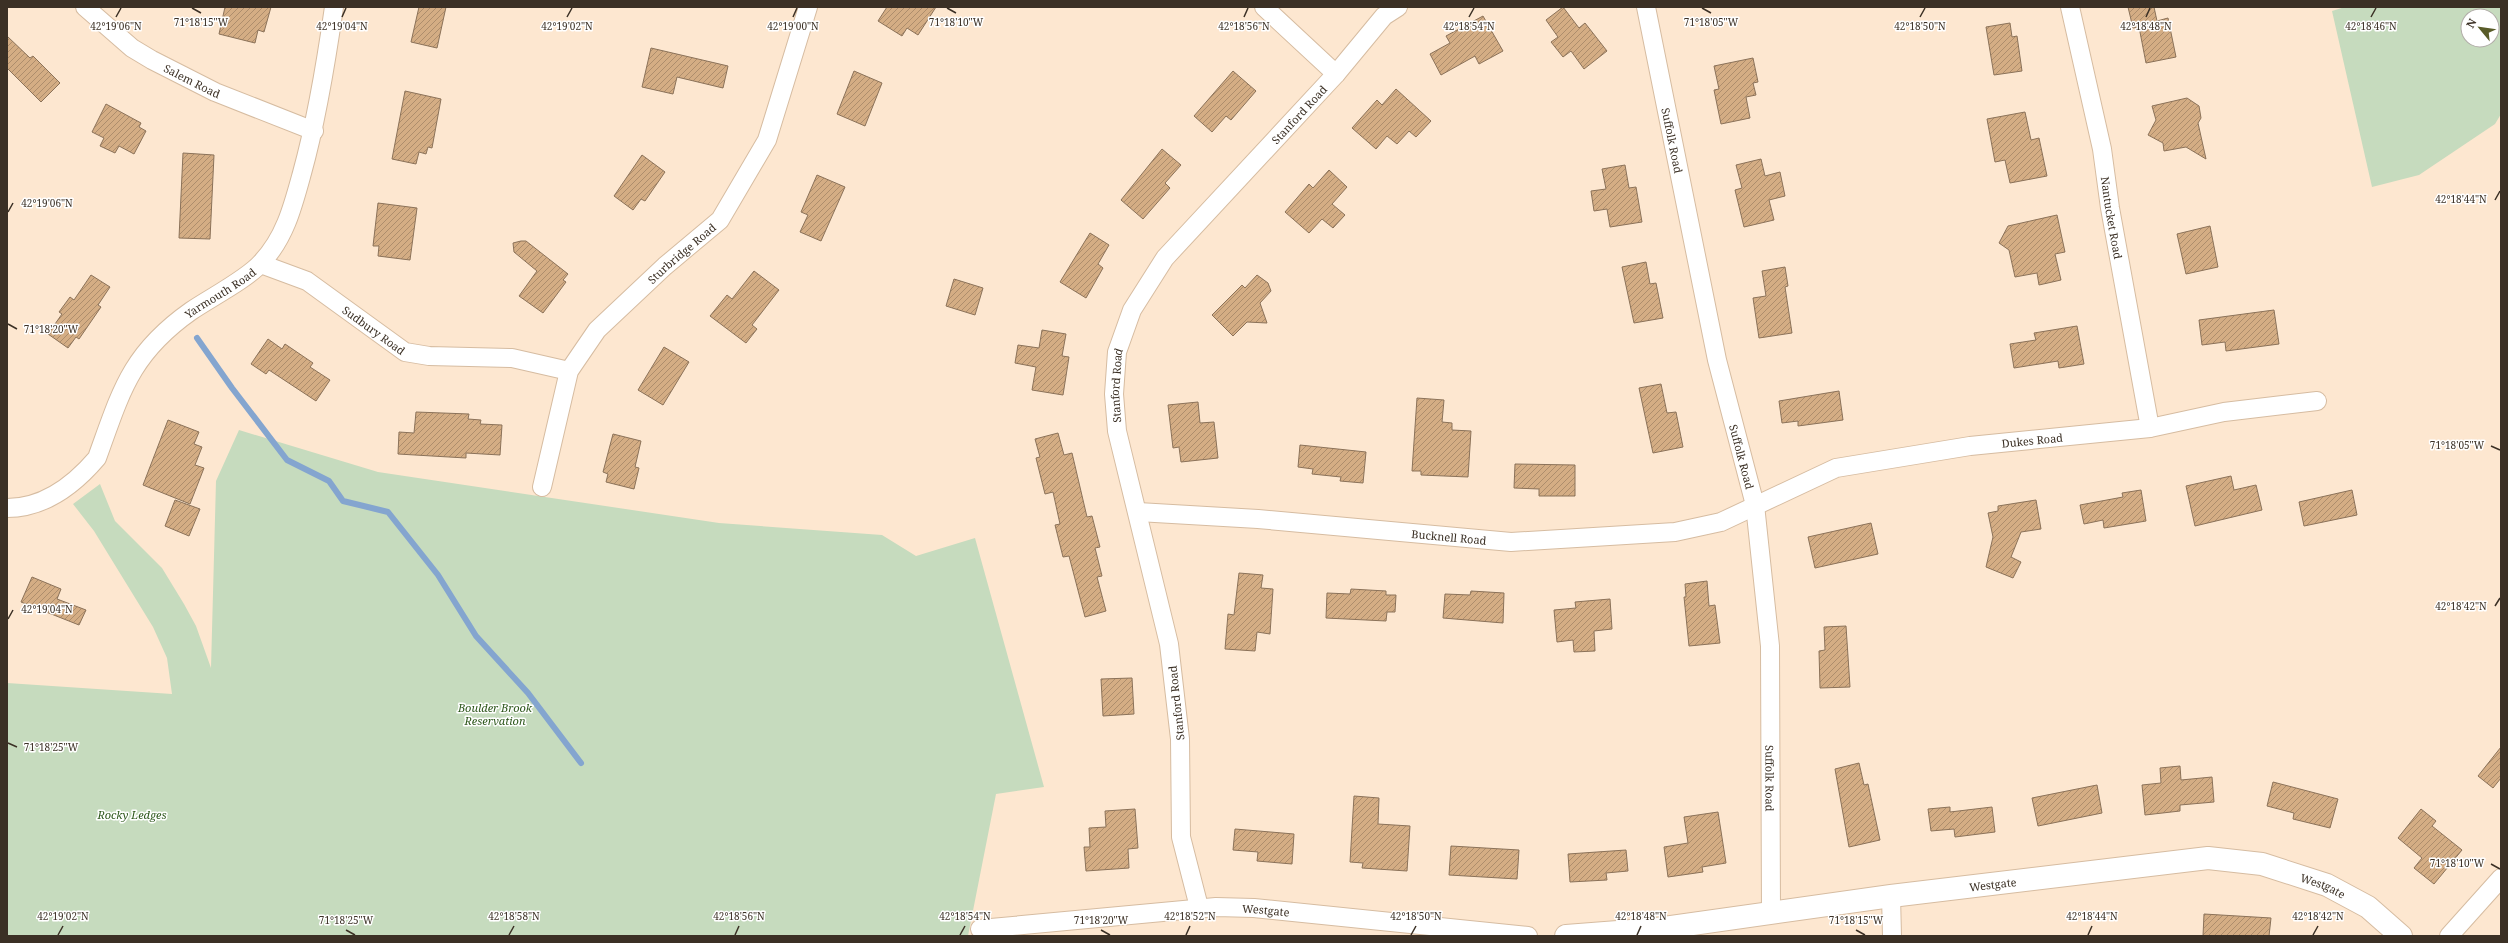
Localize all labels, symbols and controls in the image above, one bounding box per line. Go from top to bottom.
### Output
north arrow [2460,8,2500,48]
text: 71°18'15"W [174,15,229,29]
text: 71°18'10"W [929,15,984,29]
text: 71°18'05"W [1684,15,1739,29]
text: N [2462,15,2480,30]
text: 42°19'06"N [90,19,142,33]
text: 42°19'04"N [316,19,368,33]
text: 42°19'02"N [541,19,593,33]
text: 42°19'00"N [767,19,819,33]
text: 42°18'56"N [1218,19,1270,33]
text: 42°18'54"N [1443,19,1495,33]
text: 42°18'50"N [1894,19,1946,33]
text: 42°18'48"N [2120,19,2172,33]
text: 42°18'46"N [2345,19,2397,33]
street label: Salem Road [162,60,223,101]
street label: Stanford Road [1268,81,1330,147]
street label: Suffolk Road [1659,106,1687,175]
street label: Nantucket Road [2098,175,2127,260]
text: 42°18'44"N [2435,192,2487,206]
text: 42°19'06"N [21,196,73,210]
street label: Sturbridge Road [644,219,719,286]
street label: Yarmouth Road [180,264,259,322]
street label: Sudbury Road [340,302,409,358]
text: 71°18'20"W [24,322,79,336]
street label: Stanford Road [1106,345,1126,423]
street label: Suffolk Road [1727,423,1758,491]
street label: Dukes Road [2001,429,2064,450]
text: 71°18'05"W [2430,438,2485,452]
street label: Bucknell Road [1411,525,1487,547]
text: 42°18'42"N [2435,599,2487,613]
text: 42°19'04"N [21,602,73,616]
street label: Stanford Road [1165,665,1187,741]
park label: Boulder Brook Reservation [457,700,533,728]
text: 71°18'25"W [24,740,79,754]
street label: Suffolk Road [1763,745,1778,812]
park label: Rocky Ledges [96,807,167,822]
text: 71°18'10"W [2430,856,2485,870]
street label: Westgate [2299,869,2348,901]
street label: Westgate [1968,874,2017,894]
street label: Westgate [1242,900,1290,919]
text: 42°19'02"N [37,909,89,923]
text: 42°18'58"N [488,909,540,923]
text: 42°18'56"N [713,909,765,923]
text: 42°18'54"N [939,909,991,923]
text: 42°18'52"N [1164,909,1216,923]
text: 42°18'50"N [1390,909,1442,923]
text: 42°18'48"N [1615,909,1667,923]
text: 42°18'44"N [2066,909,2118,923]
text: 42°18'42"N [2292,909,2344,923]
text: 71°18'25"W [319,913,374,927]
text: 71°18'20"W [1074,913,1129,927]
text: 71°18'15"W [1829,913,1884,927]

